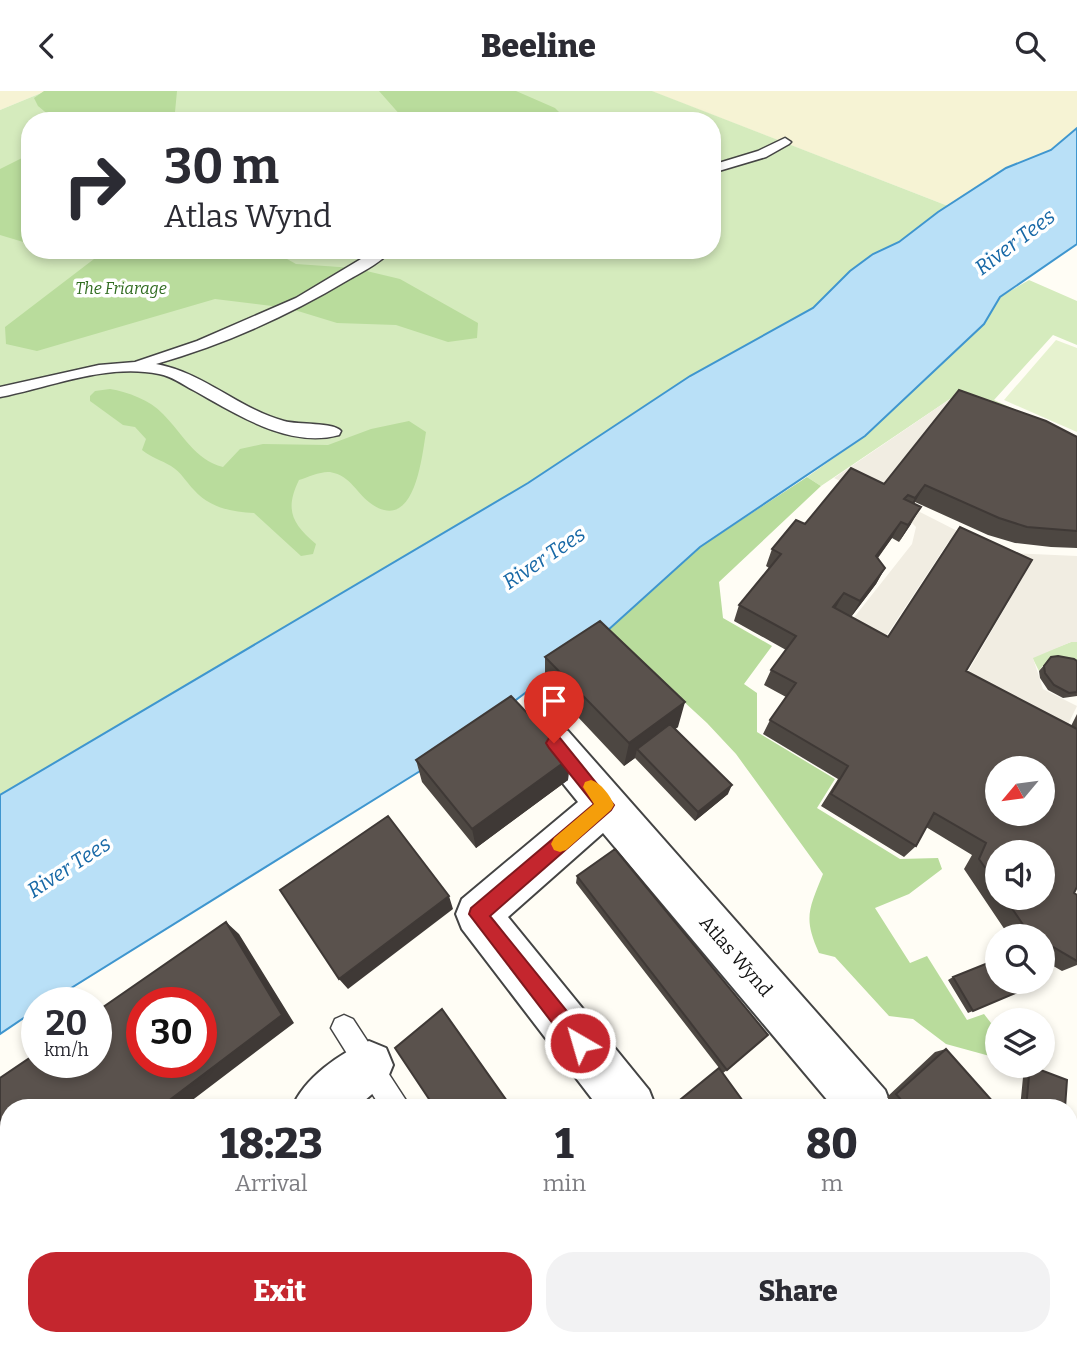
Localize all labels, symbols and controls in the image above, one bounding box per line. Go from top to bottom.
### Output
icon: back [28,27,66,65]
text: Beeline [481,27,596,65]
icon: search [1011,27,1049,65]
text: 30 m [164,137,279,196]
icon: right [49,140,140,231]
text: Atlas Wynd [164,197,332,235]
water label: River Tees [970,203,1060,281]
park label: The Friarage [75,279,167,298]
water label: River Tees [498,521,590,595]
pin [524,671,584,743]
icon: arrive [535,682,573,720]
north arrow [985,756,1055,826]
map controls [985,756,1055,1078]
water label: River Tees [22,830,116,904]
button: sound [985,840,1055,910]
street label: Atlas Wynd [695,911,777,1001]
button: search [985,924,1055,994]
speed limit sign: 30 [126,987,217,1078]
text: 20 [46,1002,87,1044]
position arrow [543,1006,617,1080]
button: layers [985,1008,1055,1078]
text: km/h [44,1039,89,1061]
text: 18:23 [220,1119,323,1169]
text: 1 [555,1119,574,1169]
text: 80 [806,1119,858,1169]
text: Arrival [235,1169,308,1197]
text: min [543,1169,586,1197]
text: m [821,1169,843,1197]
button: Exit [28,1252,532,1332]
button: Share [546,1252,1050,1332]

